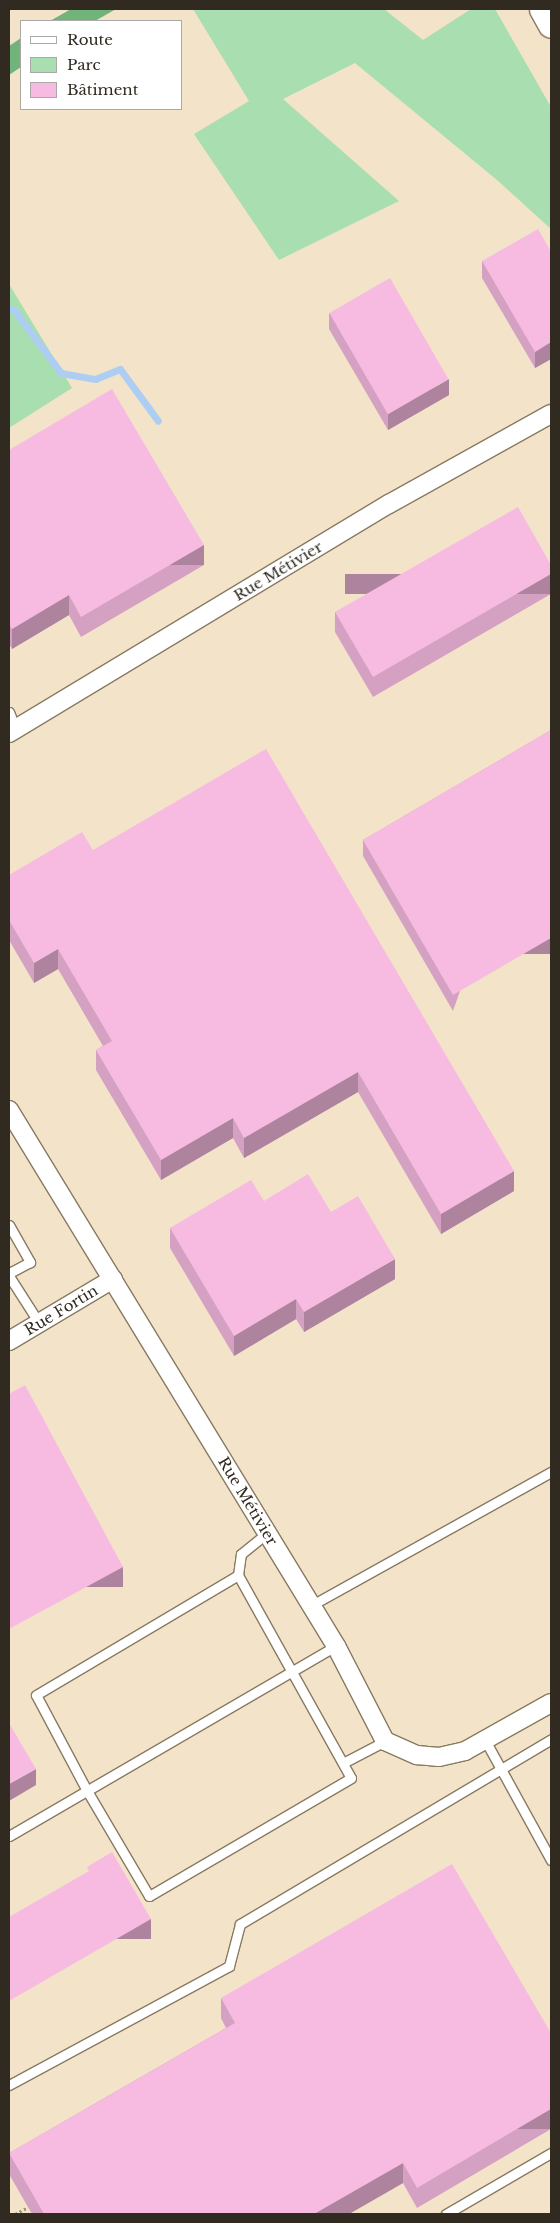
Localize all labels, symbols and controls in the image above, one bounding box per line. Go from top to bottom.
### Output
legend [20,20,182,110]
text: Route [67,30,113,49]
text: Parc [67,55,100,74]
text: Bâtiment [67,80,138,99]
street label: Rue Métivier [230,538,326,604]
street label: Rue Fortin [21,1281,101,1339]
street label: Rue Métivier [215,1453,281,1549]

